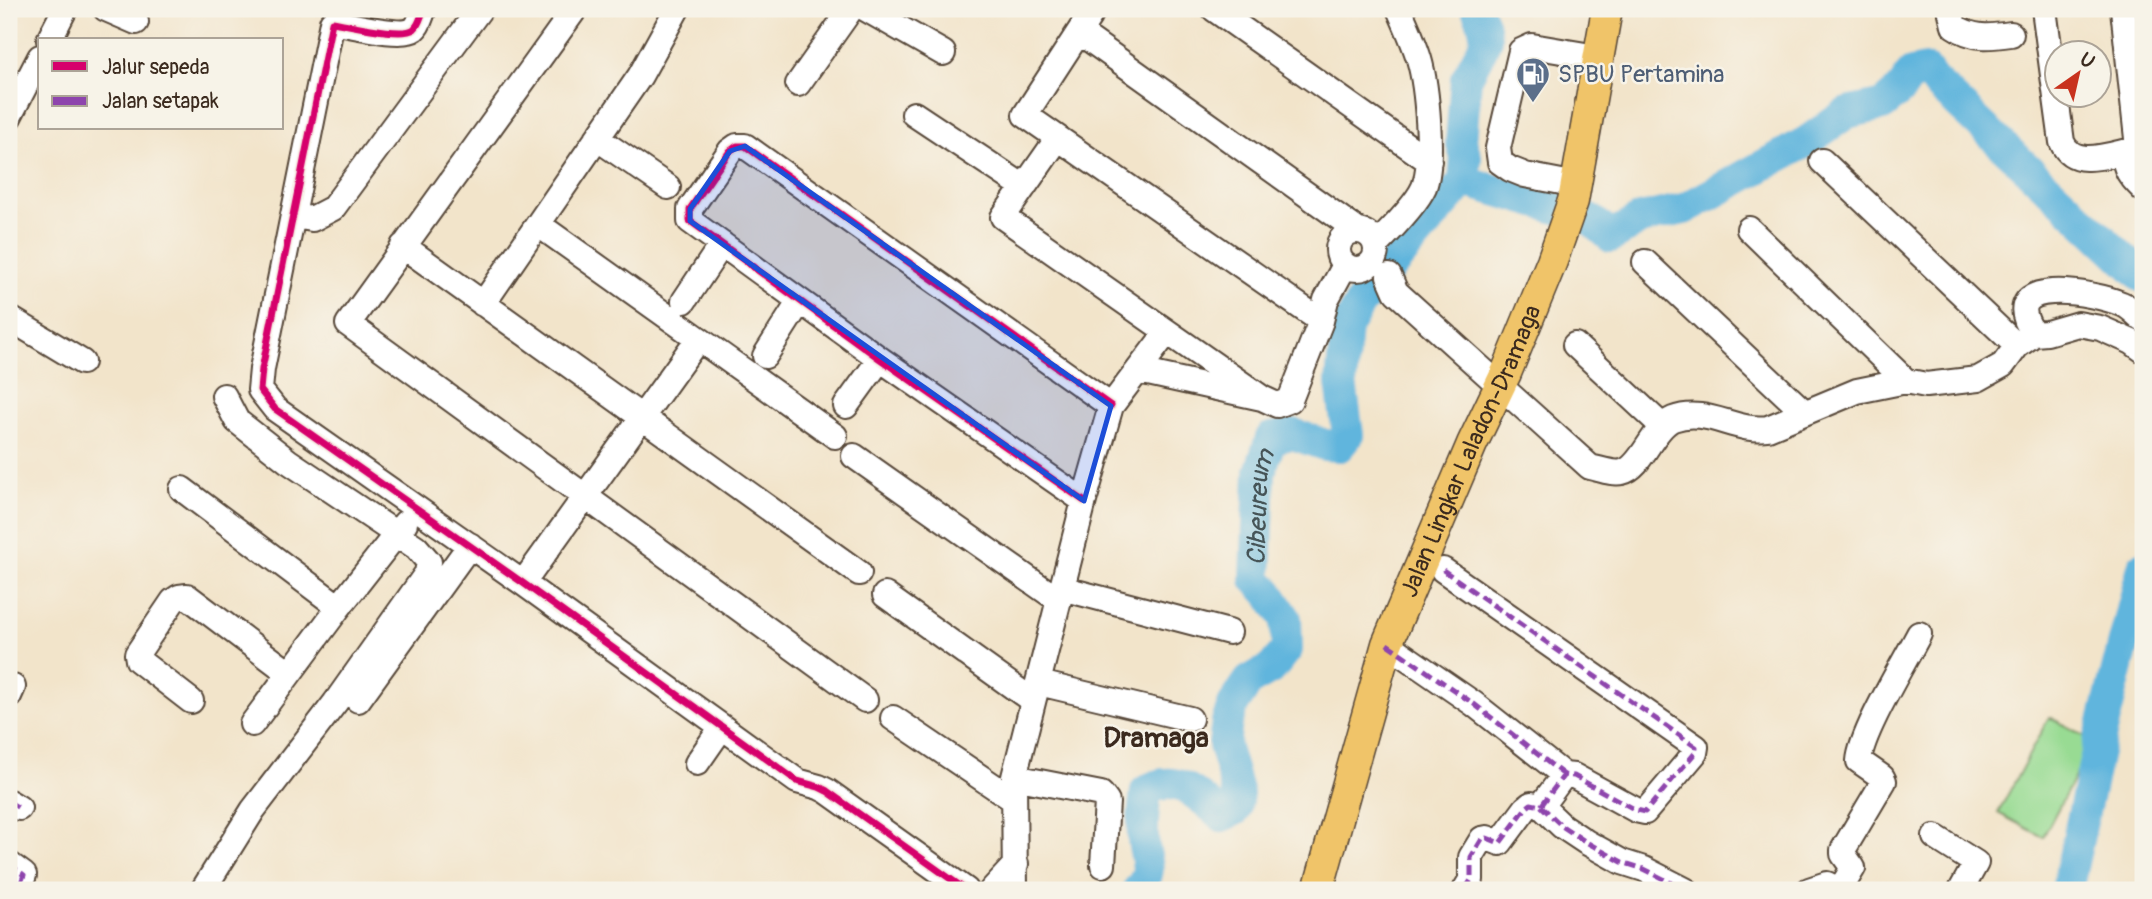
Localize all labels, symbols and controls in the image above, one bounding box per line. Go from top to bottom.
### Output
legend [38,38,284,130]
north arrow [2044,38,2114,108]
text: U [2075,47,2099,74]
text: Jalur sepeda [102,54,210,81]
fuel station icon: SPBU Pertamina [1514,55,1552,104]
place label: SPBU Pertamina [1558,60,1725,89]
text: Jalan setapak [102,88,219,115]
street label: Jalan Lingkar Laladon-Dramaga [1394,301,1547,601]
water label: Cibeureum [1241,443,1283,566]
district label: Dramaga [1103,721,1209,756]

